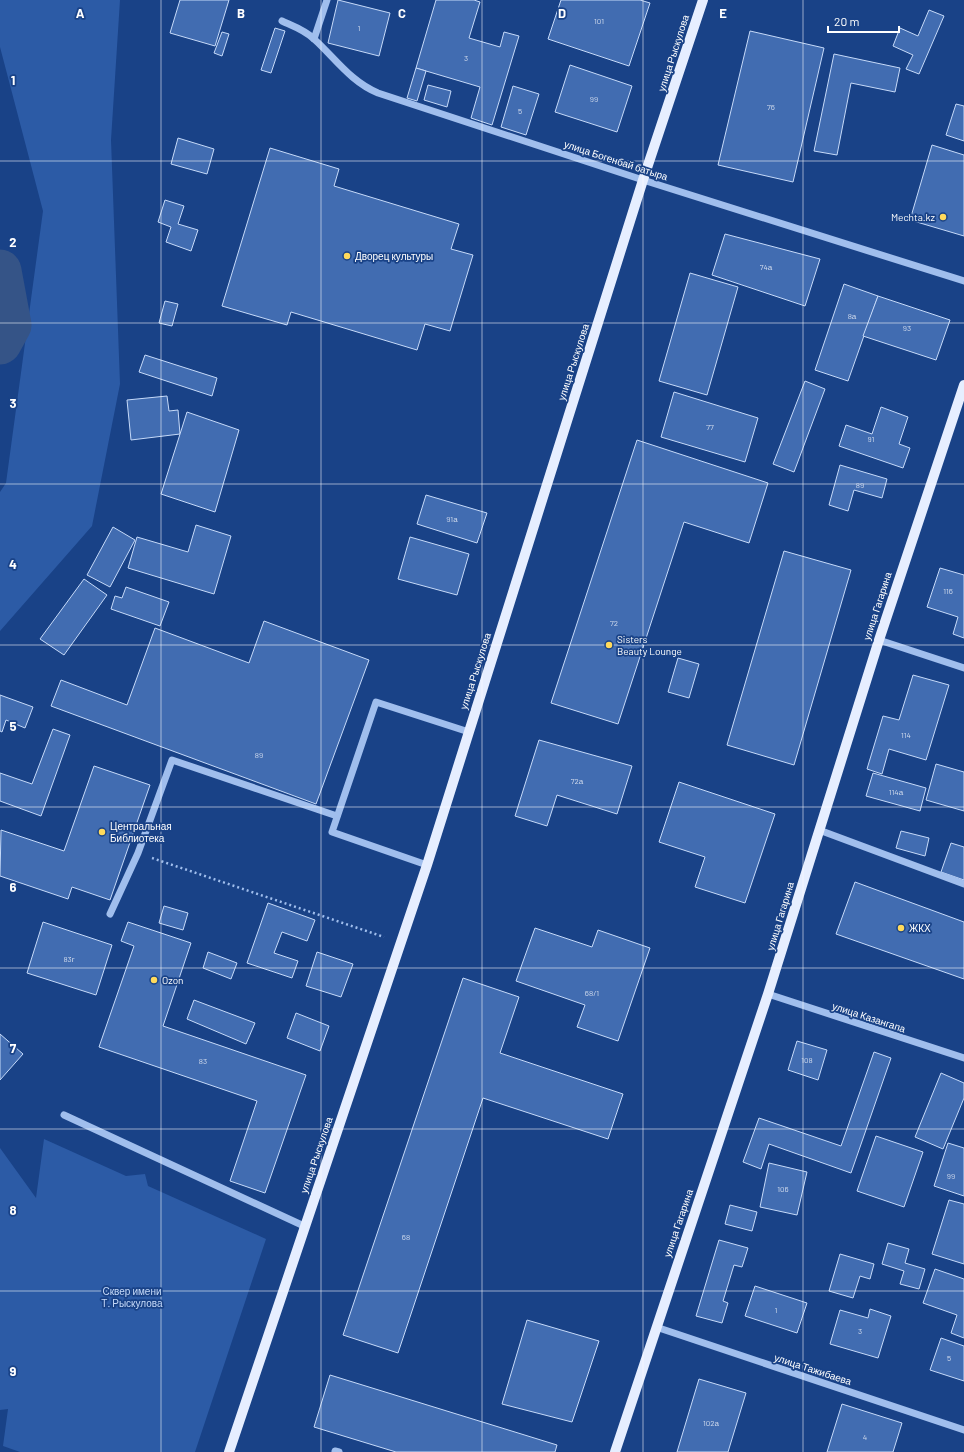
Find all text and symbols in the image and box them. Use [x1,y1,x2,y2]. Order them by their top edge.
text: A [76,5,85,21]
text: B [237,5,245,21]
text: C [398,5,406,21]
text: D [558,5,566,21]
text: E [719,5,727,21]
scale bar [828,8,899,34]
street label: улица Рыскулова [655,13,691,93]
text: 20 m [834,14,860,28]
house number: 101 [594,16,604,26]
house number: 1 [358,23,361,33]
house number: 3 [464,53,468,63]
text: 1 [11,72,15,88]
house number: 99 [590,94,598,104]
house number: 76 [767,102,775,112]
house number: 5 [518,106,522,116]
street label: улица Богенбай батыра [563,138,670,183]
place label: Mechta.kz [891,211,936,223]
marker: Mechta.kz [938,212,948,222]
text: 2 [9,234,17,250]
place label: Дворец культуры [355,250,433,262]
marker: Дворец культуры [342,251,352,261]
house number: 74а [760,262,773,272]
house number: 8а [848,311,857,321]
street label: улица Рыскулова [555,322,591,402]
house number: 93 [903,323,911,333]
text: 3 [9,395,17,411]
house number: 77 [706,422,714,432]
house number: 91 [868,434,875,444]
house number: 89 [856,480,864,490]
house number: 91а [446,514,458,524]
text: 4 [9,556,17,572]
street label: улица Гагарина [860,570,894,642]
house number: 116 [943,586,953,596]
house number: 72 [610,618,618,628]
street label: улица Рыскулова [457,631,493,711]
place label: Sisters Beauty Lounge [617,633,682,657]
marker: Sisters Beauty Lounge [604,640,614,650]
text: 5 [9,718,17,734]
house number: 114 [901,730,911,740]
house number: 89 [255,750,263,760]
house number: 72а [571,776,584,786]
house number: 114а [889,787,904,797]
place label: Центральная Библиотека [110,820,172,844]
marker: Центральная Библиотека [97,827,107,837]
text: 6 [10,879,17,895]
street label: улица Гагарина [764,880,796,952]
place label: ЖКХ [909,922,931,934]
marker: ЖКХ [896,923,906,933]
house number: 83г [63,954,75,964]
place label: Ozon [162,974,184,986]
marker: Ozon [149,975,159,985]
house number: 68/1 [585,988,599,998]
street label: улица Казангапа [831,999,908,1035]
text: 7 [10,1040,17,1056]
house number: 108 [801,1055,813,1065]
house number: 83 [199,1056,207,1066]
street label: улица Рыскулова [297,1115,335,1195]
house number: 99 [947,1171,955,1181]
house number: 106 [777,1184,789,1194]
street label: улица Гагарина [661,1187,695,1259]
text: 8 [9,1202,17,1218]
house number: 68 [402,1232,410,1242]
park label: Сквер имени Т. Рыскулова [101,1285,163,1309]
house number: 1 [775,1305,778,1315]
house number: 3 [858,1326,862,1336]
street label: улица Тажибаева [773,1351,853,1387]
house number: 5 [947,1353,951,1363]
text: 9 [10,1363,17,1379]
house number: 102а [703,1418,720,1428]
house number: 4 [863,1432,867,1442]

